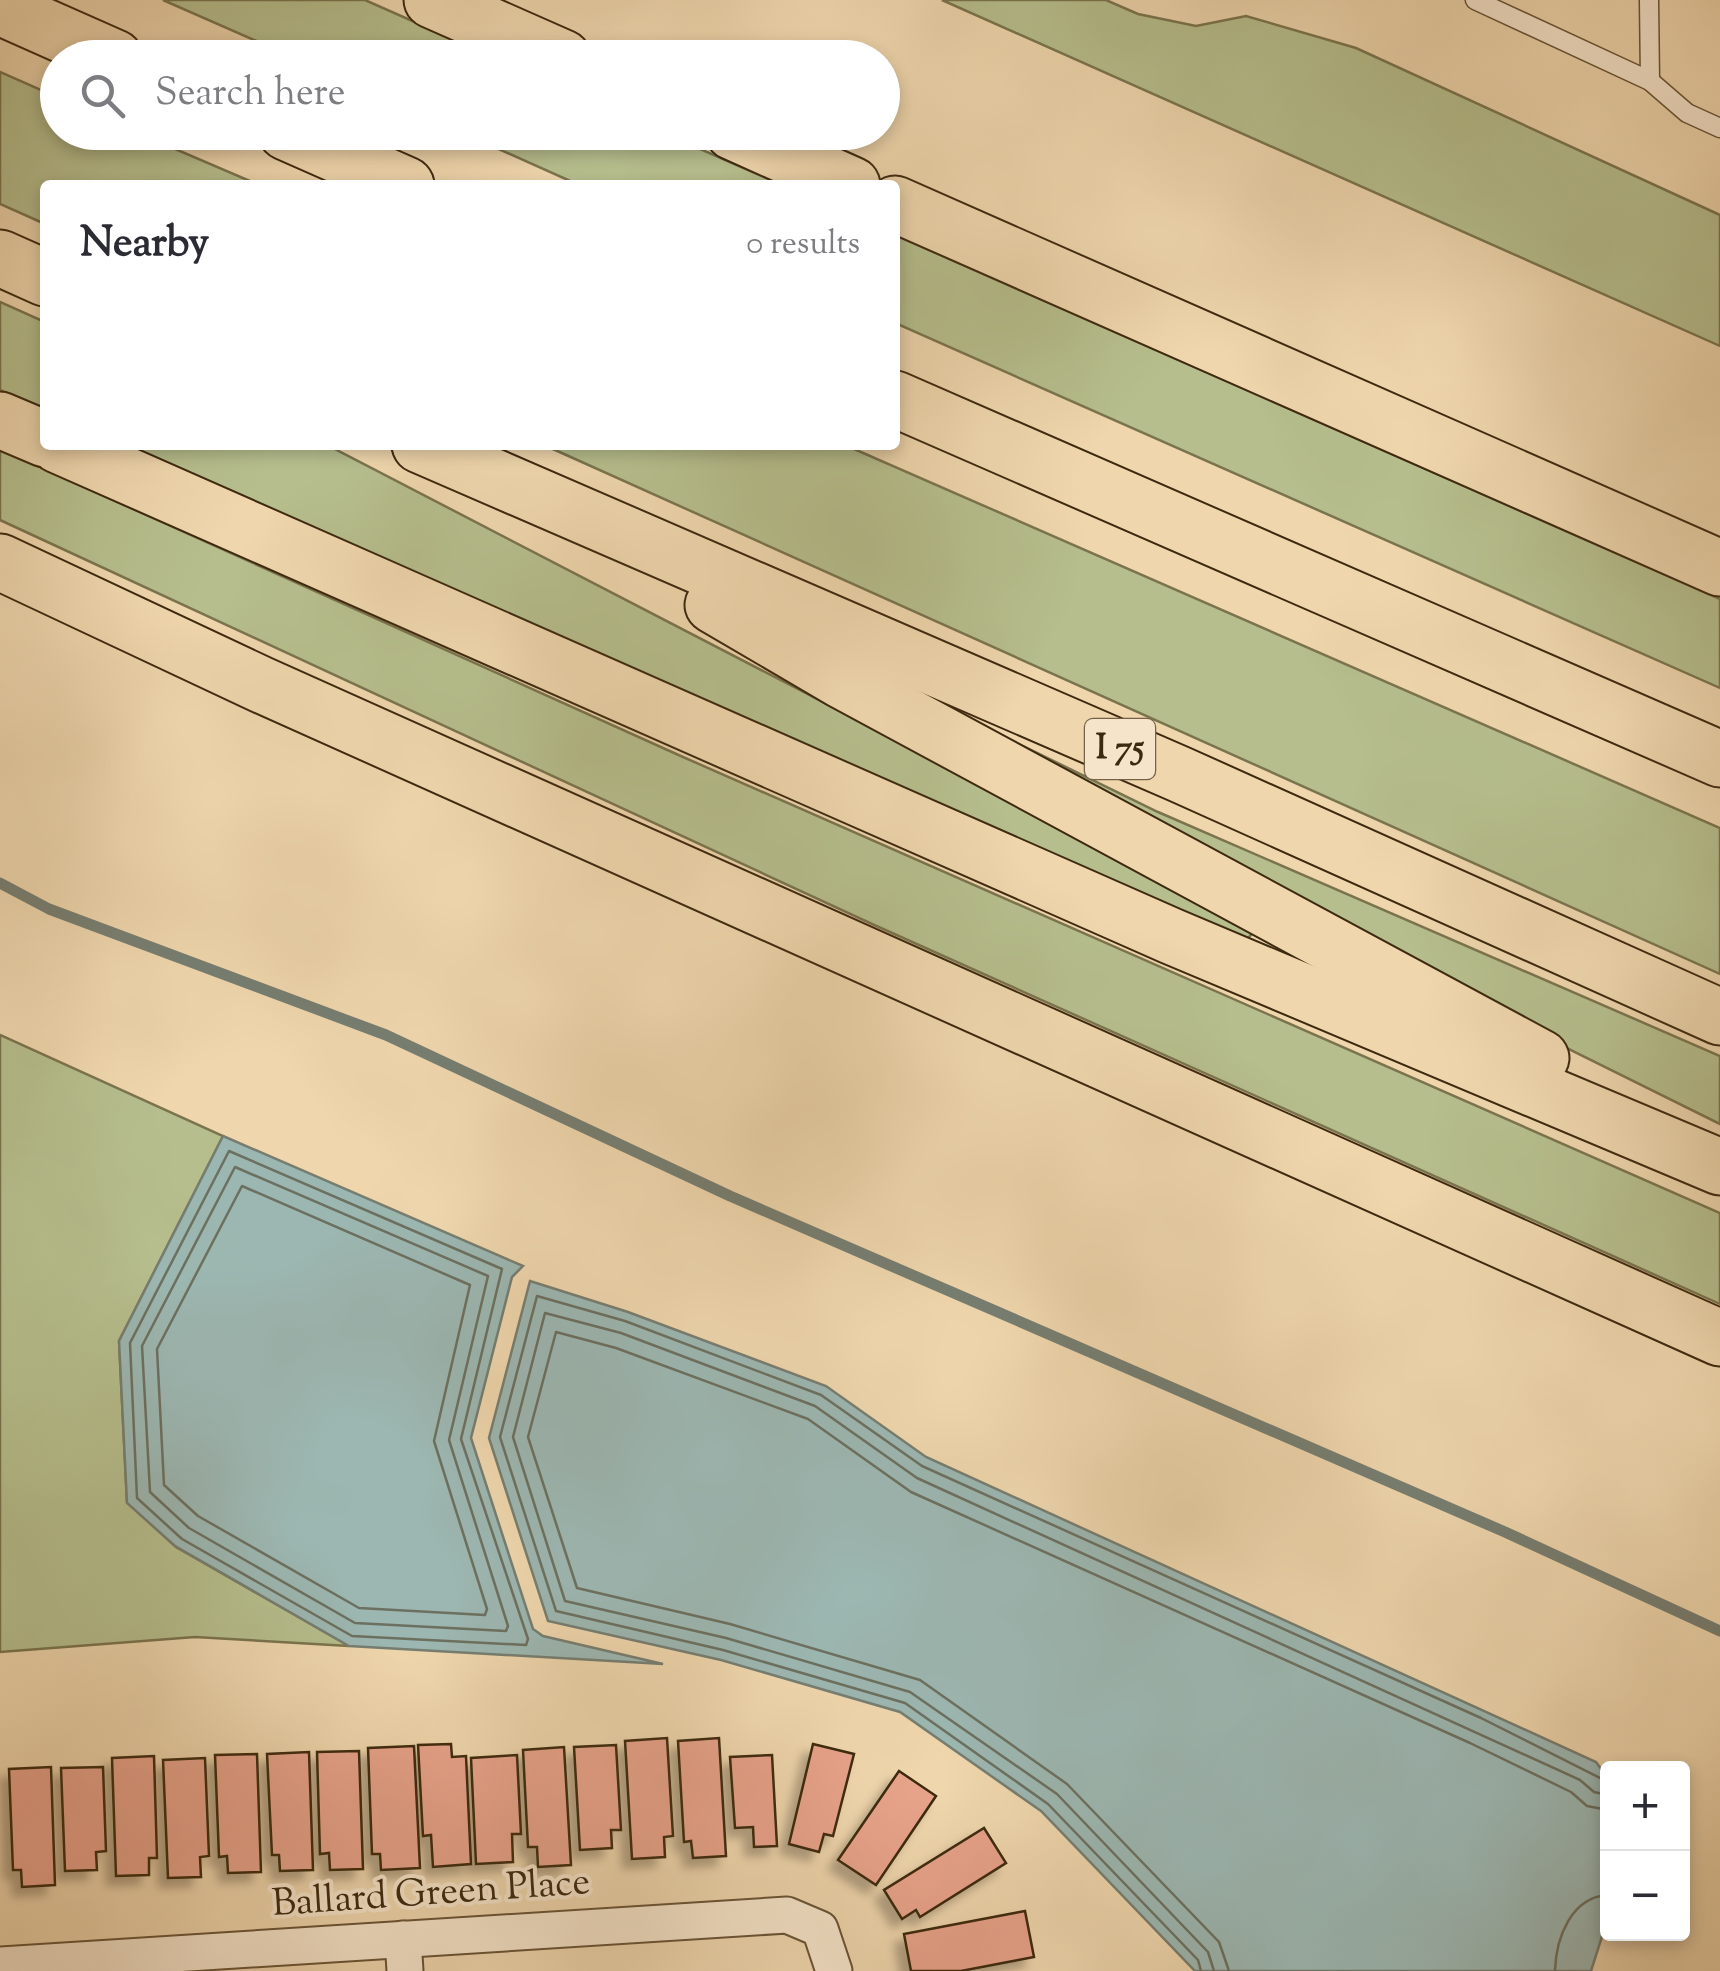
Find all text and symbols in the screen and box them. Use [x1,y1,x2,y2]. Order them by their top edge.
search box [40,40,900,150]
icon: search [75,68,130,123]
text: Search here [155,68,346,122]
text: Nearby [80,215,209,275]
text: 0 results [746,222,860,268]
road number: I 75 [1085,719,1155,779]
map controls [1600,1761,1690,1941]
button: + [1600,1761,1690,1851]
button: − [1600,1851,1690,1941]
street label: Ballard Green Place [270,1857,592,1933]

